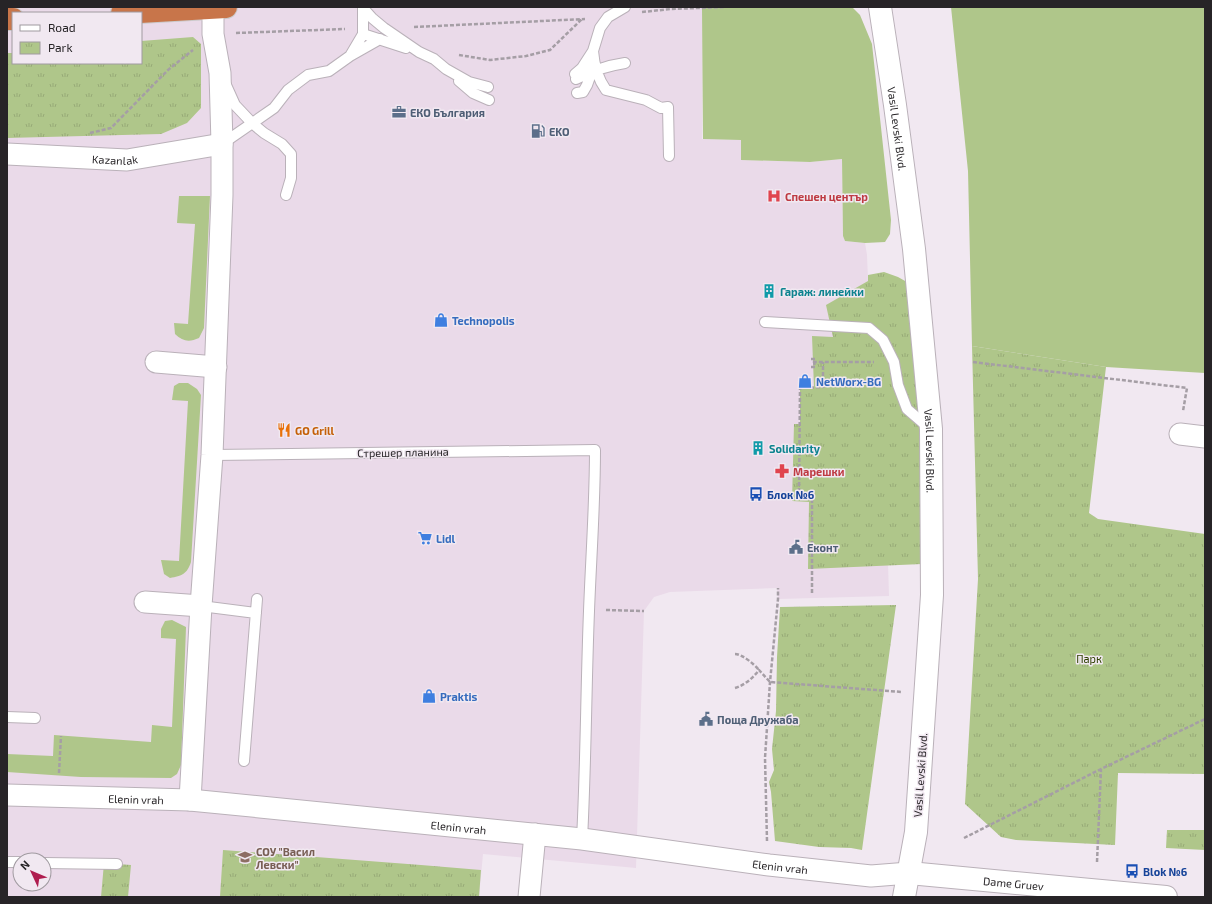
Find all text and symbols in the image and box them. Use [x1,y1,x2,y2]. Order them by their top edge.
legend [12,12,142,64]
text: Road [48,20,76,34]
text: Park [48,40,73,54]
street label: Vasil Levski Blvd. [886,86,910,171]
office icon: ЕКО България [391,104,407,120]
place label: ЕКО България [410,106,485,119]
fuel station icon: EKO [530,123,546,139]
place label: EKO [549,125,570,138]
street label: Kazanlak [92,152,139,167]
hospital icon: Спешен център [766,188,782,204]
place label: Спешен център [785,190,868,203]
building icon: Гараж: линейки [761,283,777,299]
place label: Гараж: линейки [780,285,864,298]
shop icon: Technopolis [433,312,449,328]
place label: Technopolis [452,314,515,327]
shop icon: NetWorx-BG [797,373,813,389]
place label: NetWorx-BG [816,375,881,388]
street label: Vasil Levski Blvd. [923,408,938,493]
restaurant icon: GO Grill [276,422,292,438]
place label: GO Grill [295,424,335,437]
building icon: Solidarity [750,440,766,456]
place label: Solidarity [769,442,821,456]
street label: Стрешер планина [357,445,449,459]
pharmacy icon: Марешки [774,463,790,479]
place label: Марешки [793,465,845,478]
bus stop icon: Блок №6 [748,486,764,502]
place label: Блок №6 [767,488,815,501]
supermarket icon: Lidl [417,530,433,546]
place label: Lidl [436,532,455,545]
public building icon: Еконт [788,539,804,555]
place label: Еконт [807,541,839,554]
park label: Парк [1076,652,1102,665]
shop icon: Praktis [421,688,437,704]
place label: Praktis [440,690,477,703]
public building icon: Поща Дружаба [698,711,714,727]
place label: Поща Дружаба [717,713,799,726]
street label: Vasil Levski Blvd. [911,732,929,818]
street label: Elenin vrah [108,791,164,806]
street label: Elenin vrah [430,817,487,836]
place label: СОУ "Васил Левски" [256,845,315,871]
school or university icon: СОУ "Васил Левски" [237,849,253,865]
north arrow [12,852,52,892]
street label: Elenin vrah [752,856,809,876]
text: N [17,857,32,872]
bus stop icon: Blok №6 [1124,863,1140,879]
place label: Blok №6 [1143,865,1188,878]
street label: Dame Gruev [983,873,1045,892]

